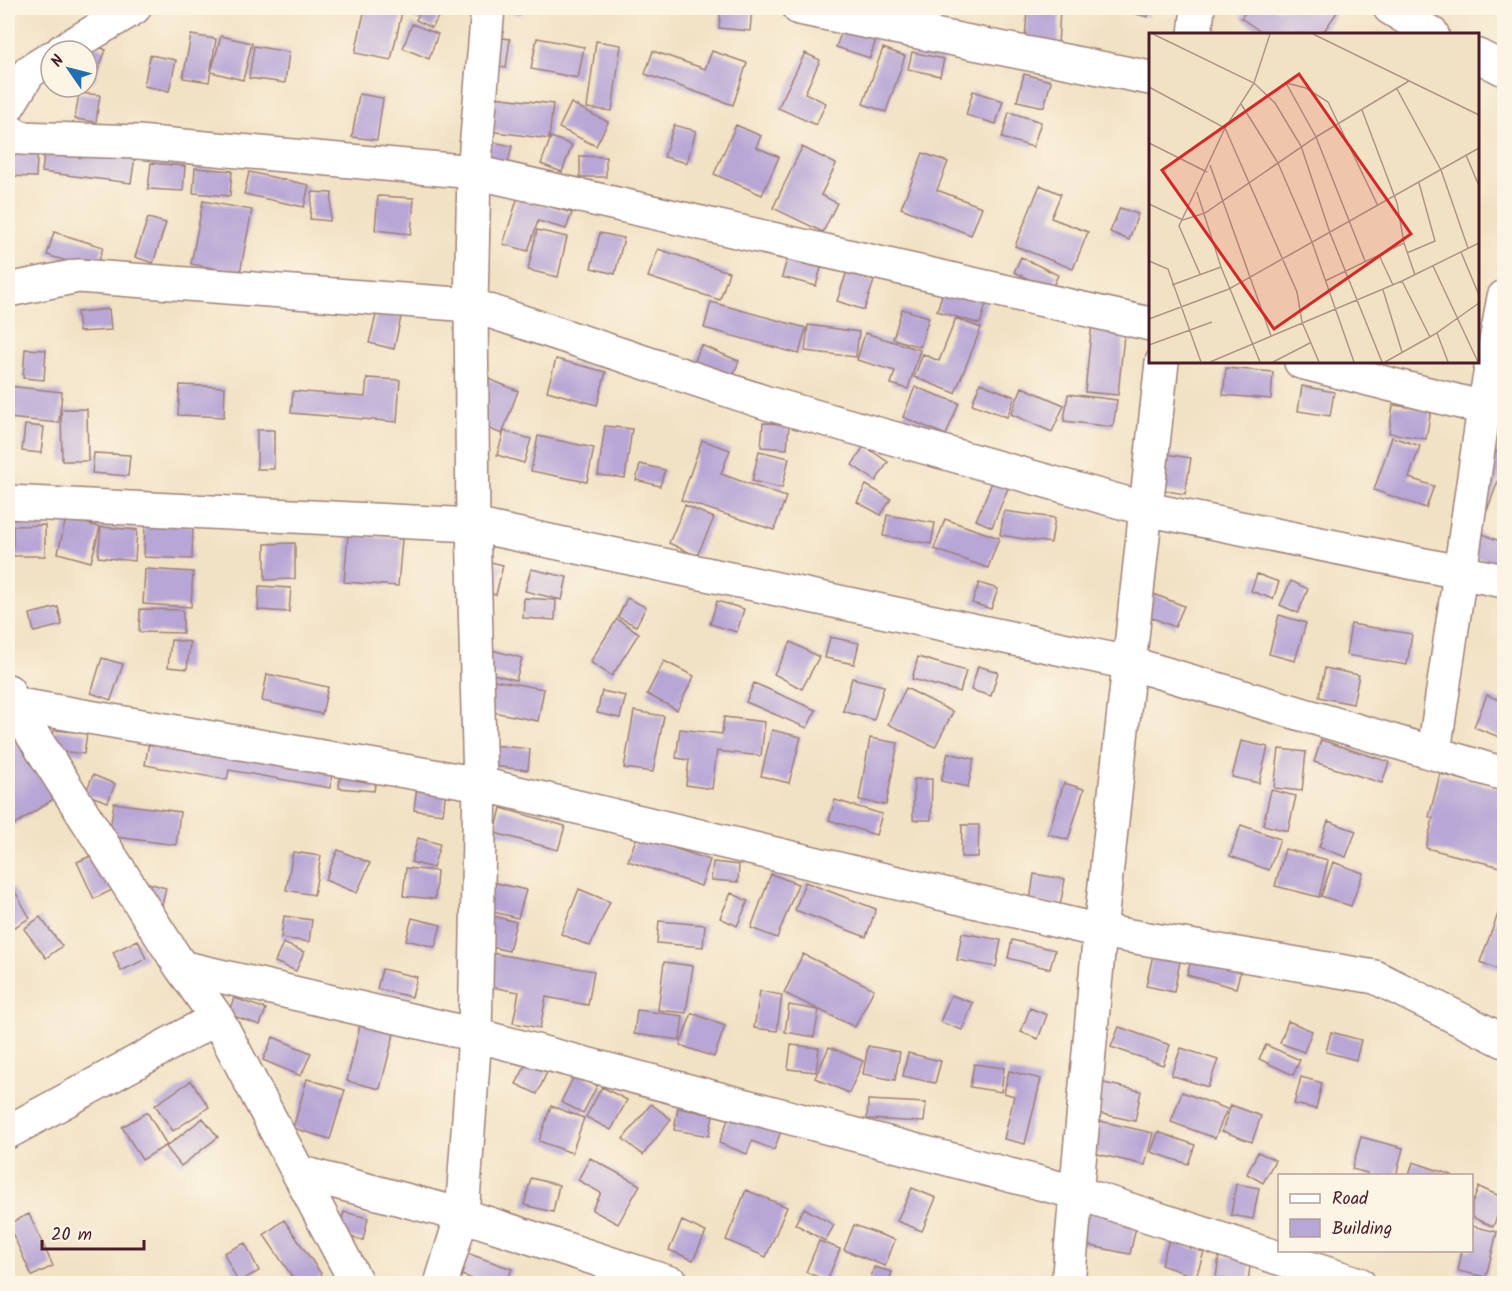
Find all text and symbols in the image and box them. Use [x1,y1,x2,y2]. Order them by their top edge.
inset map [1149,33,1479,363]
north arrow [39,39,99,99]
text: N [45,50,71,73]
legend [1278,1174,1473,1252]
text: Road [1332,1185,1369,1214]
scale bar [42,1213,144,1251]
text: Building [1332,1215,1392,1244]
text: 20 m [51,1221,92,1250]

